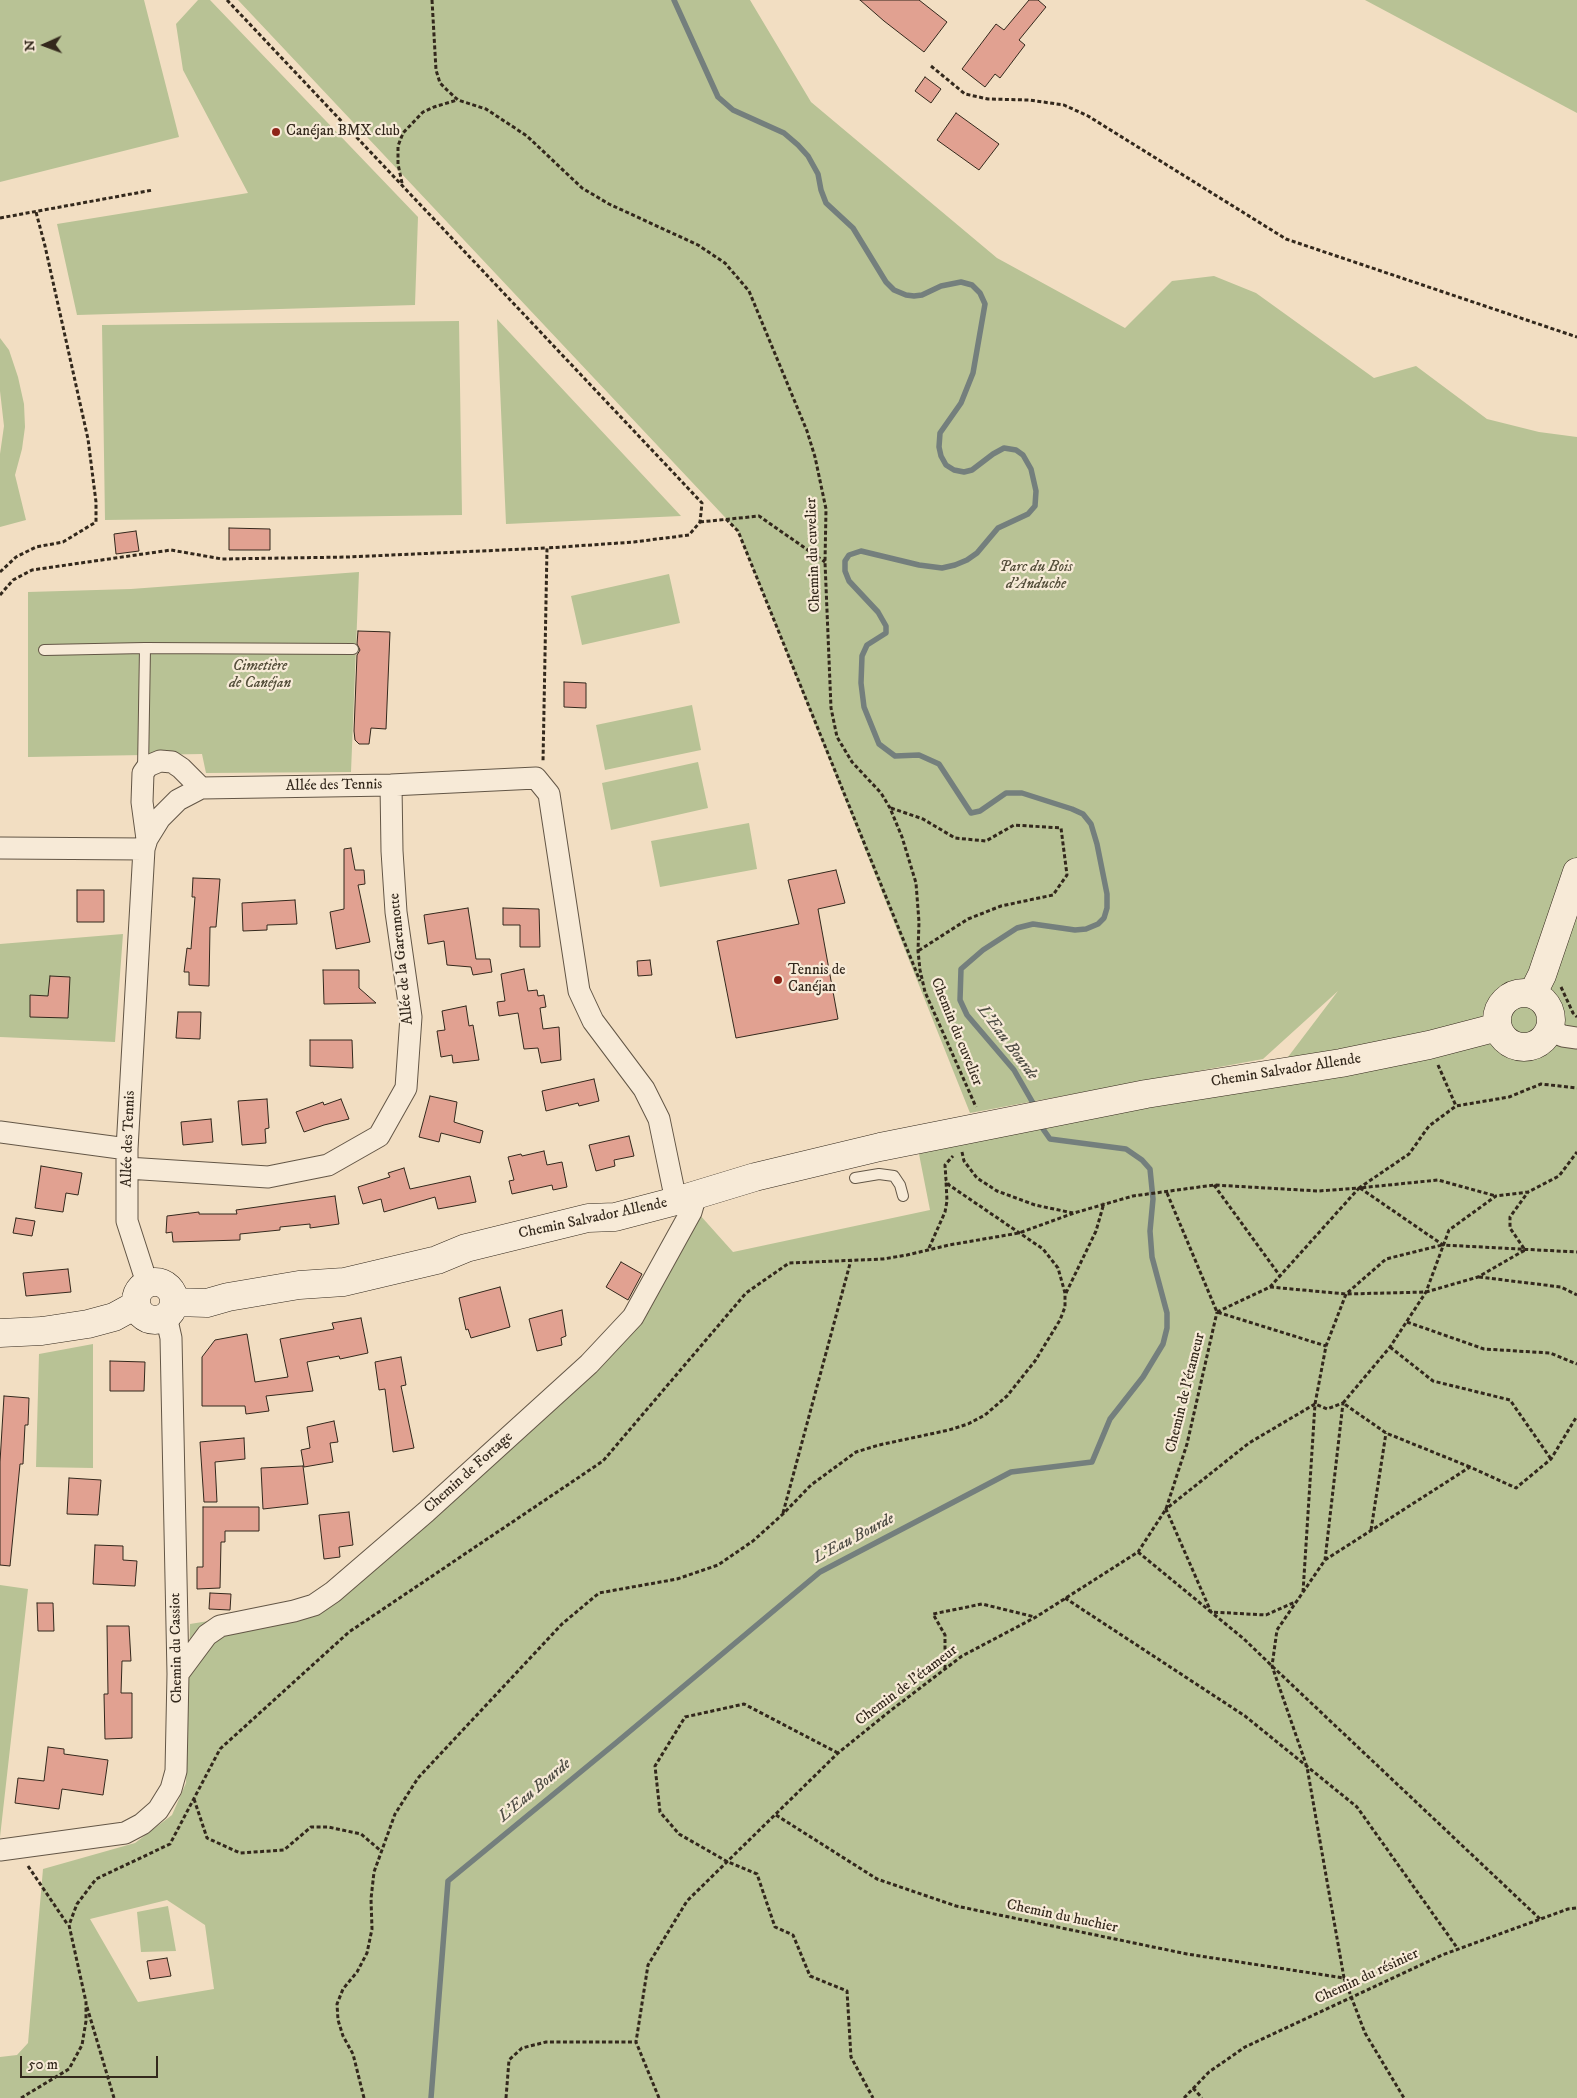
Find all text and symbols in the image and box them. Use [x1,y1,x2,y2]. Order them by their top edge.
north arrow [20,20,70,70]
text: N [21,39,39,52]
place label: Canéjan BMX club [286,123,400,141]
marker: Canéjan BMX club [270,126,282,138]
street label: Chemin du cuvelier [803,497,825,613]
park label: Parc du Bois d'Anduche [999,559,1073,594]
park label: Cimetière de Canéjan [229,658,291,693]
street label: Allée des Tennis [286,776,382,796]
street label: Allée de la Garennotte [386,892,418,1026]
place label: Tennis de Canéjan [788,962,846,997]
marker: Tennis de Canéjan [772,974,784,986]
street label: Chemin du cuvelier [926,975,986,1089]
water label: L'Eau Bourde [973,1002,1041,1084]
street label: Chemin Salvador Allende [1210,1050,1362,1092]
street label: Allée des Tennis [118,1090,140,1188]
street label: Chemin Salvador Allende [517,1194,669,1244]
street label: Chemin de l'étameur [1162,1331,1210,1455]
street label: Chemin de Fortage [421,1428,517,1518]
water label: L'Eau Bourde [810,1510,898,1568]
street label: Chemin du Cassiot [167,1593,187,1703]
street label: Chemin de l'étameur [853,1642,961,1730]
water label: L'Eau Bourde [495,1755,575,1827]
street label: Chemin du huchier [1005,1896,1119,1938]
street label: Chemin du résinier [1312,1945,1422,2009]
scale bar [22,2046,160,2078]
text: 50 m [28,2055,58,2074]

